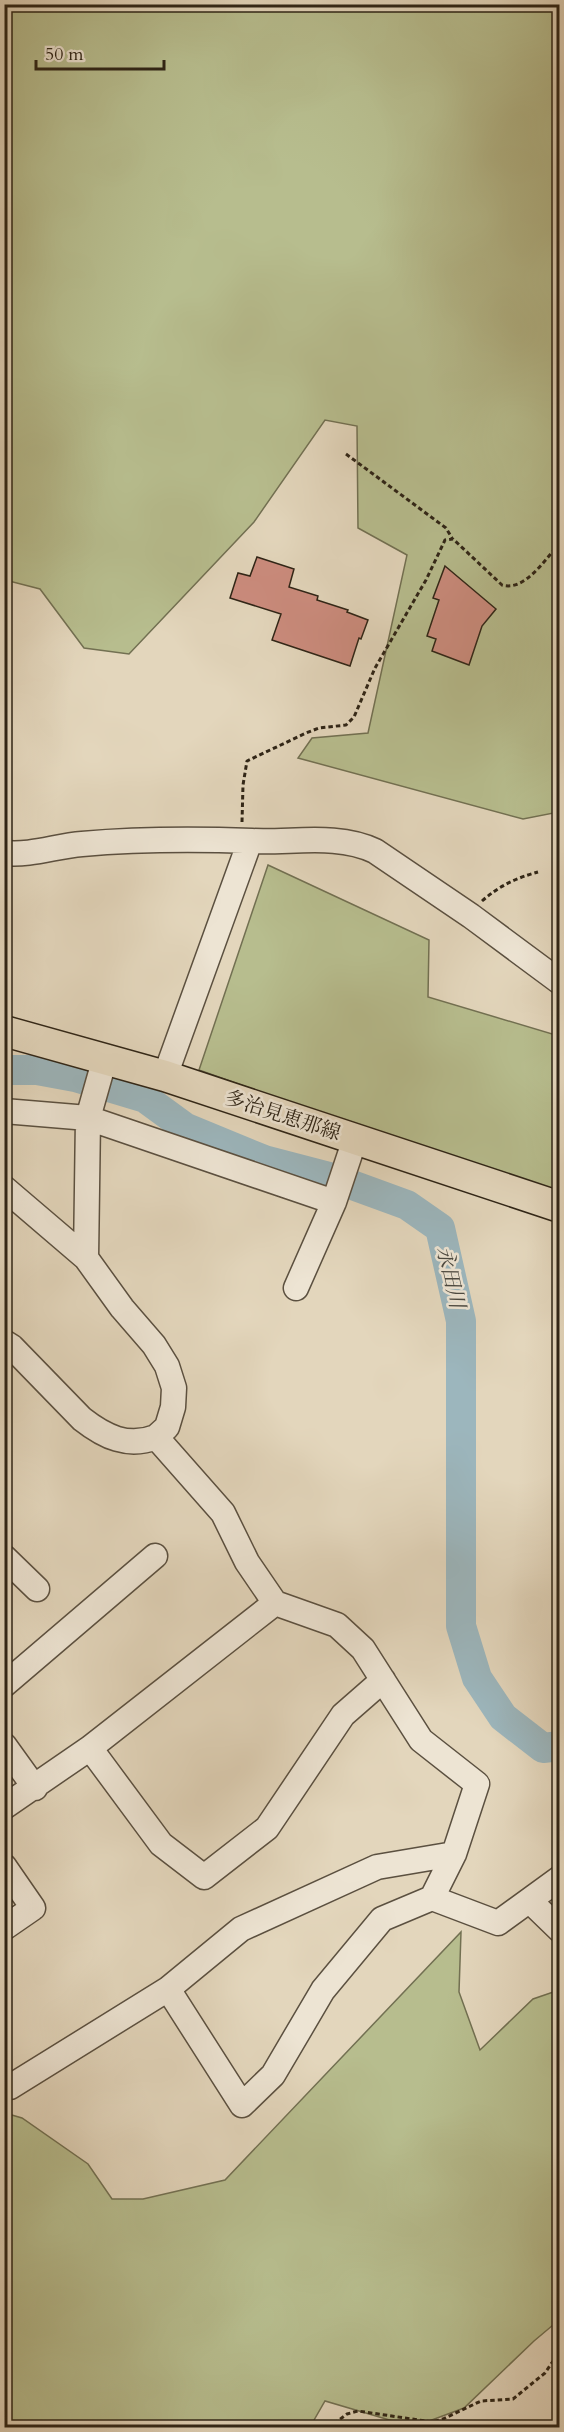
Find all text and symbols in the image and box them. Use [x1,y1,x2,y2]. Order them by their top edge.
scale bar [36,33,164,71]
text: 50 m [45,42,84,67]
street label: 多治見恵那線 [222,1084,344,1147]
water label: 永田川 [429,1243,472,1313]

